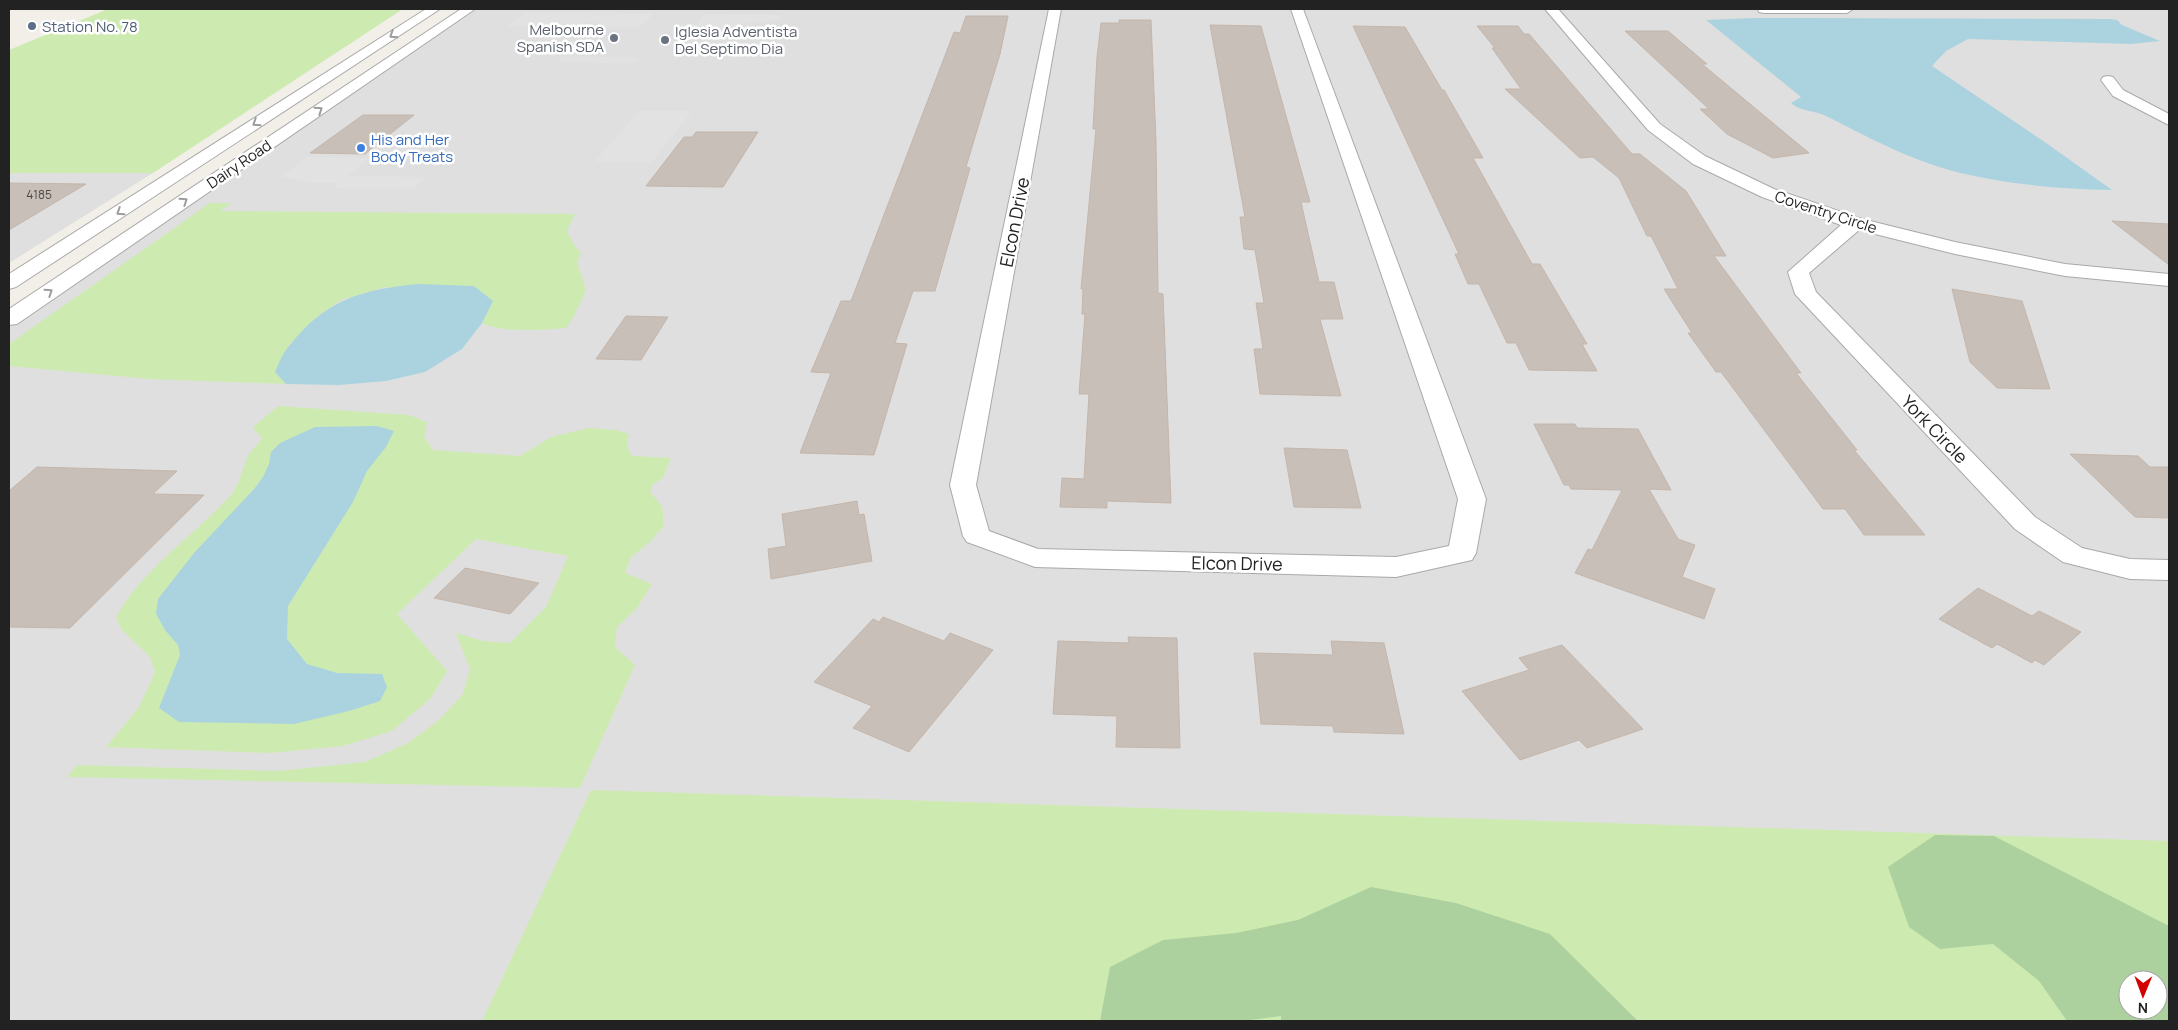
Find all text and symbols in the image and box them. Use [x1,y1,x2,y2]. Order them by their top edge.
place label: Station No. 78 [42,16,138,37]
place label: Melbourne Spanish SDA [517,19,604,57]
marker: Station No. 78 [26,20,38,32]
place label: Iglesia Adventista Del Septimo Dia [675,21,797,59]
one-way arrow [389,29,398,38]
marker: Melbourne Spanish SDA [608,32,620,44]
marker: Iglesia Adventista Del Septimo Dia [659,34,671,46]
one-way arrow [313,107,322,117]
one-way arrow [253,117,262,127]
place label: His and Her Body Treats [371,129,453,167]
street label: Dairy Road [203,135,275,193]
marker: His and Her Body Treats [355,142,367,154]
street label: Elcon Drive [994,175,1034,269]
house number: 4185 [26,186,52,203]
street label: Coventry Circle [1772,186,1880,238]
one-way arrow [178,198,188,207]
one-way arrow [116,205,125,215]
one-way arrow [43,289,53,298]
street label: York Circle [1896,390,1974,468]
street label: Elcon Drive [1191,550,1283,576]
north arrow [2118,970,2168,1020]
text: N [2138,999,2148,1018]

